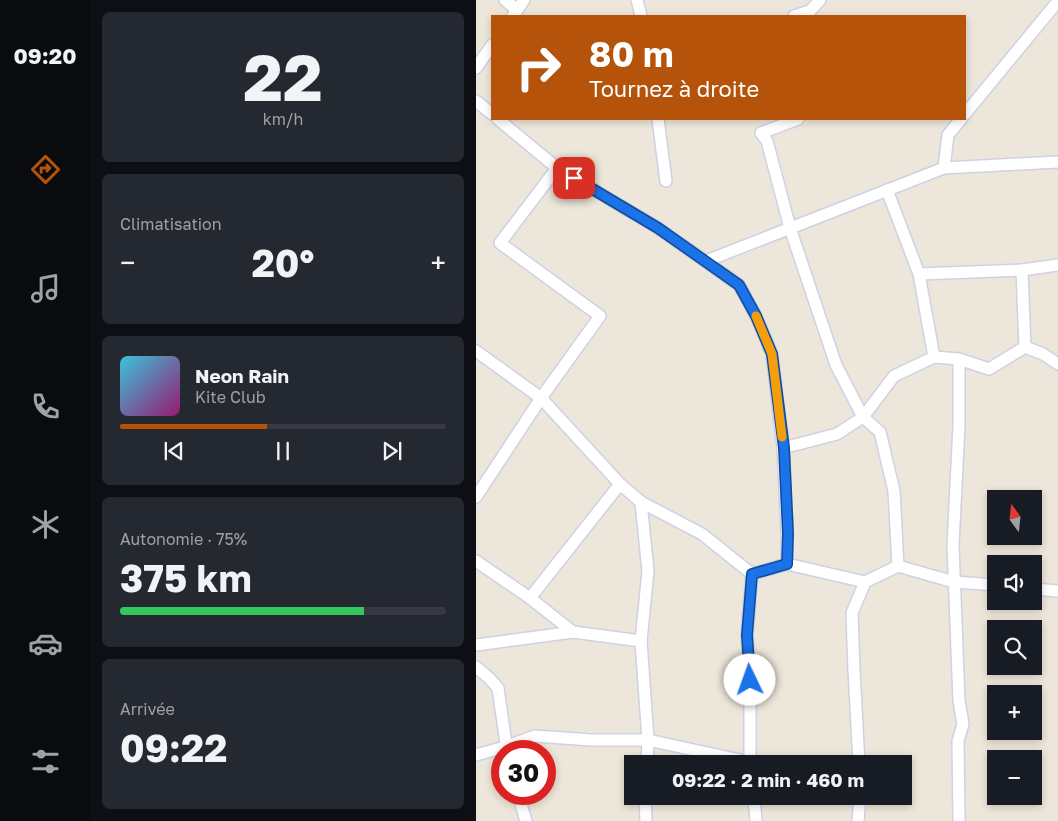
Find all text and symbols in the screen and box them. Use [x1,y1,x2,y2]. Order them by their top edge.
text: 80 m [589,33,674,75]
icon: right [506,35,571,100]
text: 22 [243,37,323,115]
text: 09:20 [13,42,77,69]
text: Tournez à droite [589,75,759,102]
text: km/h [263,109,303,129]
icon: directions [28,152,63,187]
pin [553,157,595,199]
icon: arrive [560,164,588,192]
text: Climatisation [120,214,222,234]
text: 20° [252,240,314,285]
text: − [120,246,135,279]
text: + [431,246,446,279]
icon: music [28,271,63,306]
text: Neon Rain [195,364,289,387]
text: Kite Club [195,387,266,407]
icon: phone [28,389,63,424]
icon: previous [160,437,188,465]
icon: pause [269,437,297,465]
icon: next [378,437,406,465]
north arrow [987,490,1042,545]
map controls [987,490,1042,805]
icon: climate [28,507,63,542]
text: Autonomie · 75% [120,529,247,549]
text: 375 km [120,555,252,600]
button: sound [987,555,1042,610]
button: search [987,620,1042,675]
icon: car [28,626,63,661]
position arrow [723,653,775,705]
button: + [987,685,1042,740]
text: Arrivée [120,699,175,719]
text: 09:22 [120,725,227,770]
speed limit sign: 30 [491,740,556,805]
icon: filters [28,744,63,779]
button: − [987,750,1042,805]
text: 09:22 · 2 min · 460 m [672,768,864,791]

